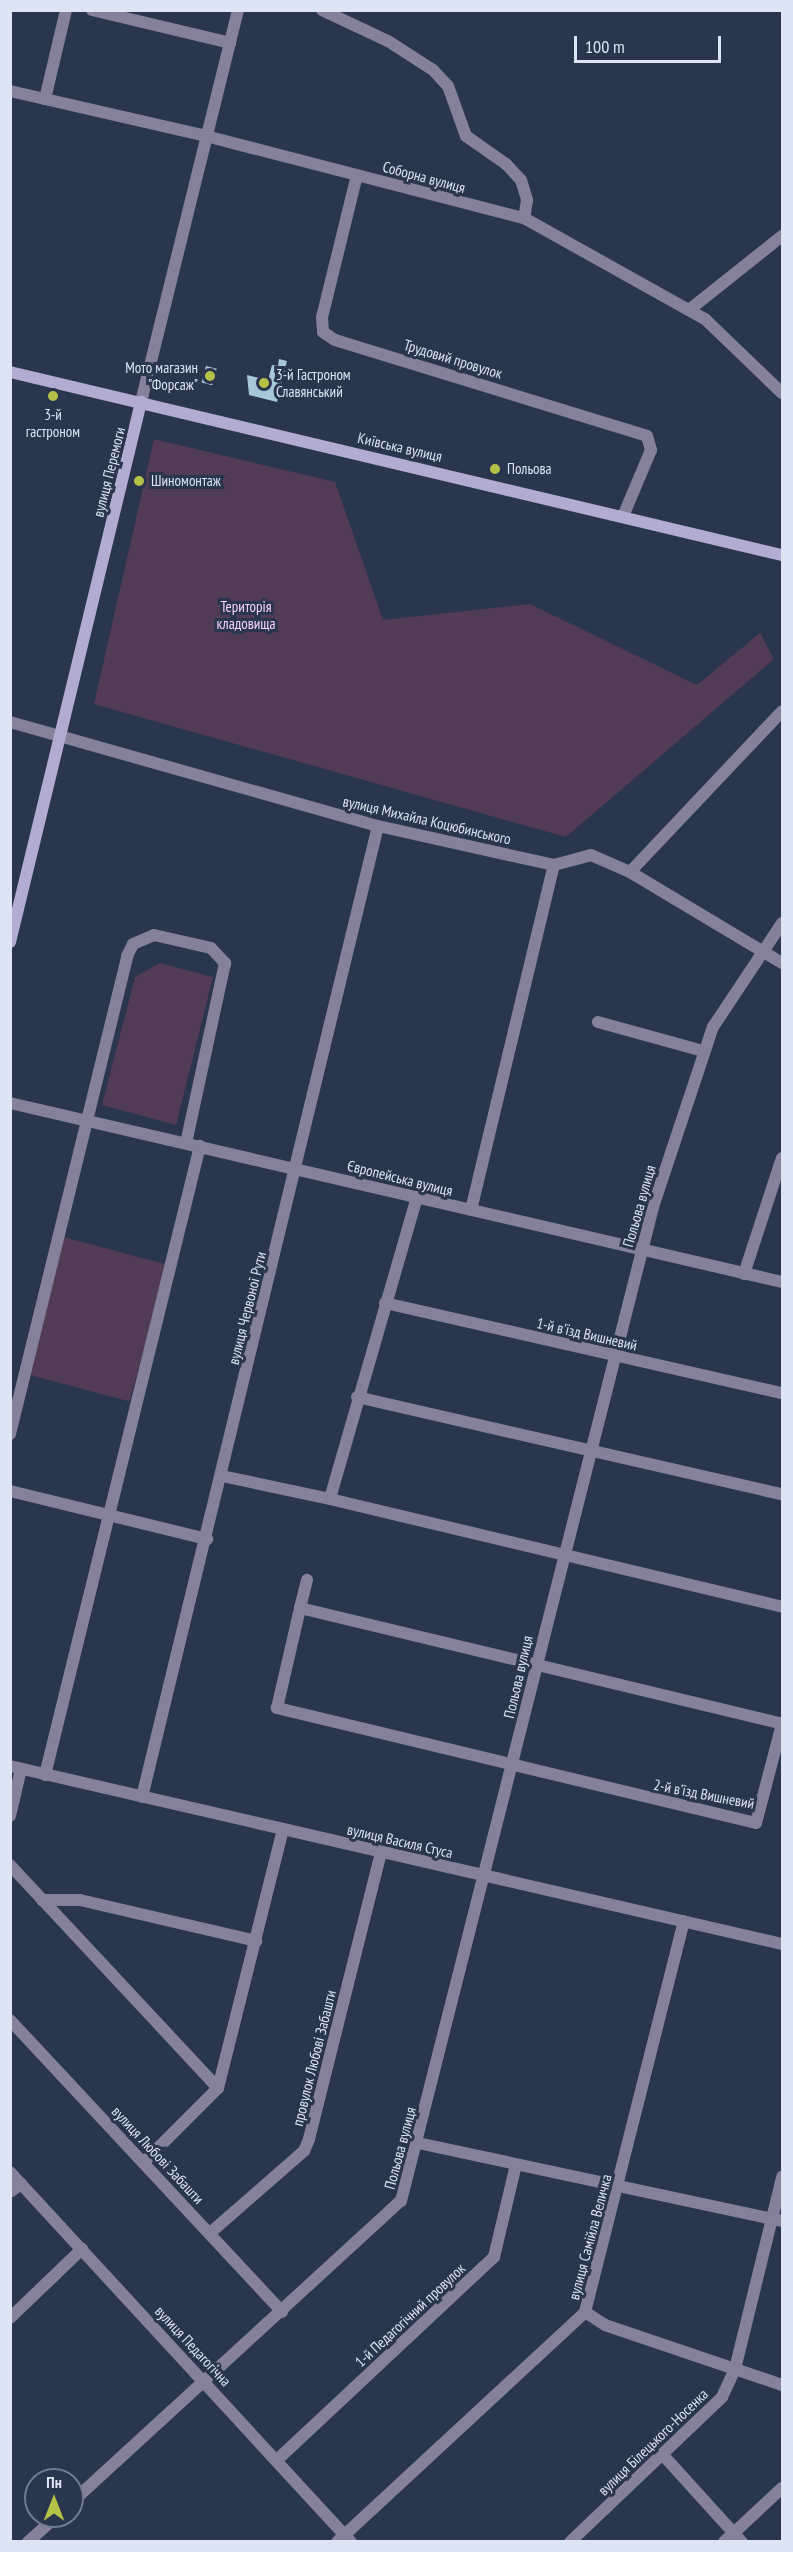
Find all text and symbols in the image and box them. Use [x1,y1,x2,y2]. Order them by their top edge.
scale bar [577,24,724,62]
text: 100 m [585,35,625,58]
street label: Соборна вулиця [381,157,467,197]
street label: Трудовий провулок [402,335,504,383]
place label: Мото магазин "Форсаж" [125,358,198,393]
place label: 3-й Гастроном Славянський [276,365,351,400]
marker: Мото магазин "Форсаж" [203,369,217,383]
marker: 3-й Гастроном Славянський [257,376,271,390]
marker: 3-й гастроном [46,389,60,403]
place label: 3-й гастроном [26,405,80,440]
street label: вулиця Перемоги [89,425,129,519]
street label: Київська вулиця [356,429,444,465]
place label: Польова [507,460,552,478]
marker: Польова [488,462,502,476]
place label: Шиномонтаж [151,472,221,490]
marker: Шиномонтаж [132,474,146,488]
park label: Територія кладовища [216,597,276,632]
street label: вулиця Михайла Коцюбинського [341,792,513,848]
street label: Європейська вулиця [345,1156,455,1200]
street label: Польова вулиця [619,1163,659,1249]
street label: вулиця Червоної Рути [224,1250,270,1366]
street label: 1-й в'їзд Вишневий [535,1314,639,1354]
street label: Польова вулиця [500,1634,536,1720]
street label: 2-й вʼїзд Вишневий [652,1775,756,1813]
street label: вулиця Василя Стуса [346,1820,454,1862]
street label: провулок Любові Забашти [288,1988,340,2128]
street label: вулиця Любові Забашти [108,2103,208,2207]
street label: Польова вулиця [380,2105,420,2191]
street label: вулиця Самійла Величка [565,2172,615,2302]
street label: 1-й Педагогічний провулок [351,2259,469,2371]
street label: вулиця Педагогічна [151,2302,235,2390]
street label: вулиця Білецького-Носенка [594,2385,712,2499]
north arrow [24,2468,84,2528]
text: Пн [46,2472,62,2492]

